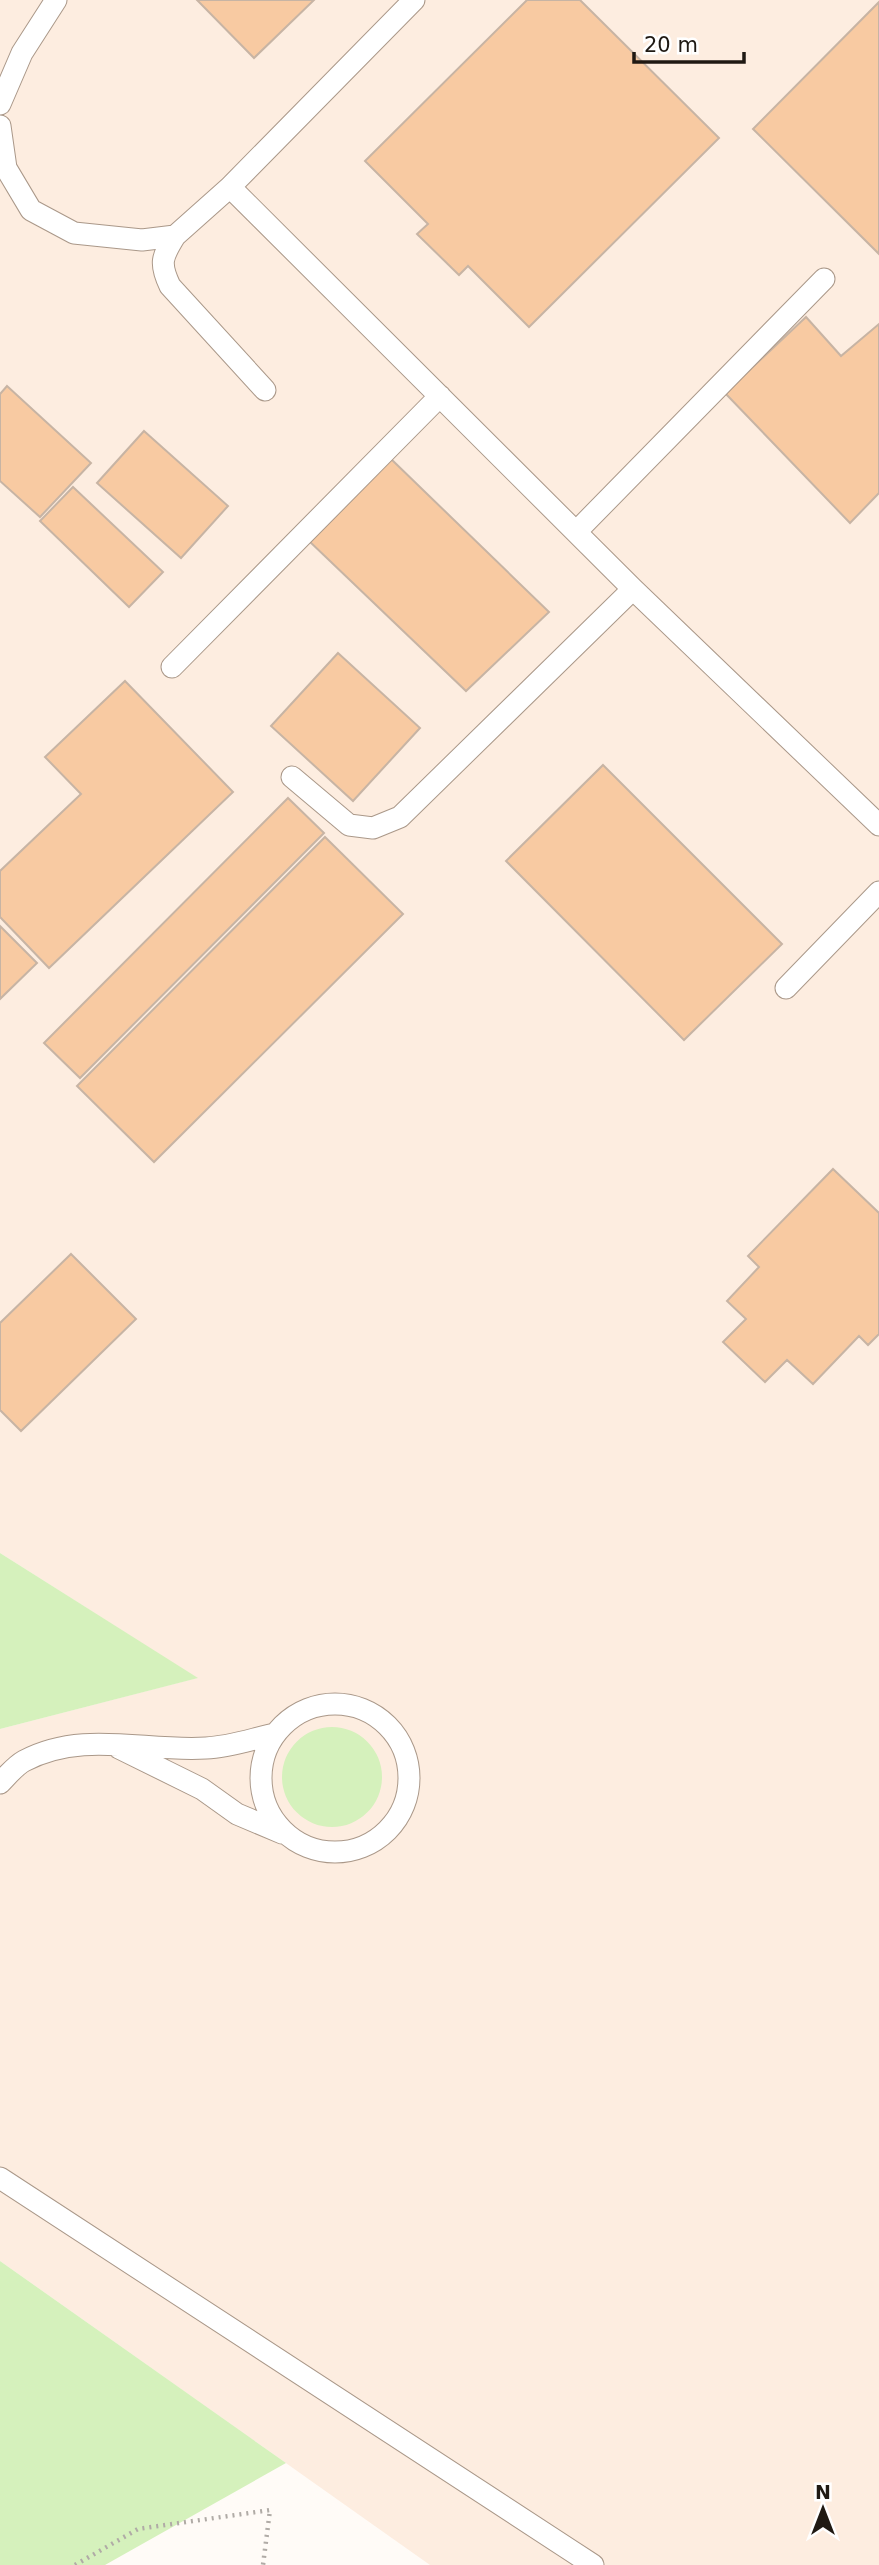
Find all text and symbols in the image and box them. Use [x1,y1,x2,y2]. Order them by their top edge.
scale bar [634,21,744,65]
text: 20 m [644,33,698,57]
north arrow [788,2474,858,2544]
text: N [815,2481,831,2503]

